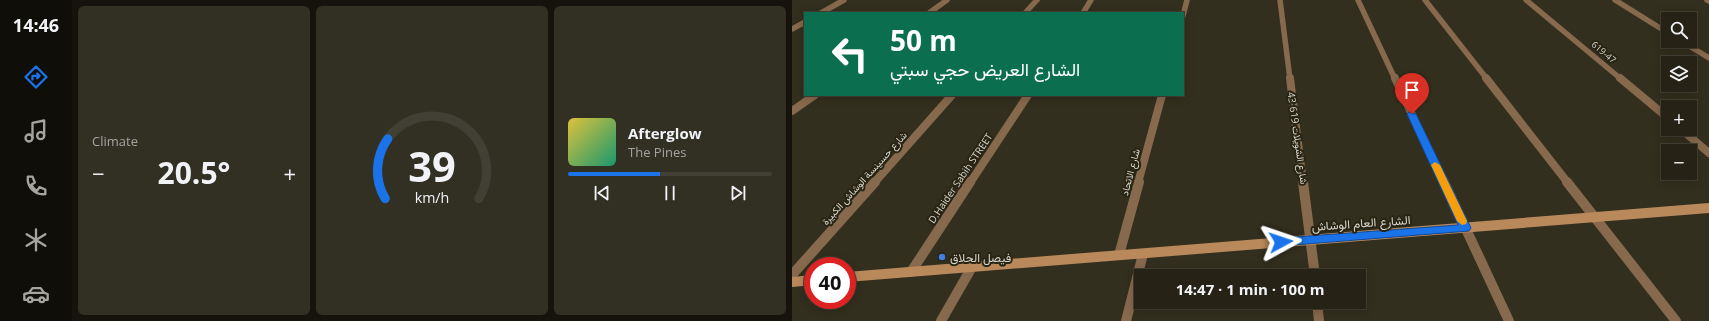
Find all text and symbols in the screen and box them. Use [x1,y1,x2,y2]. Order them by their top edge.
map controls [1661,12,1697,180]
button: search [1661,12,1697,48]
text: 14:46 [13,13,59,37]
text: 50 m [890,21,957,59]
icon: left [824,28,876,80]
street label: 619-47 [1589,38,1619,66]
button: layers [1661,56,1697,92]
text: الشارع العريض حجي سبتي [890,57,1080,81]
icon: directions [22,63,50,91]
pin [1395,73,1429,114]
icon: arrive [1401,79,1423,101]
street label: شارع الشويلات 619-43 [1285,91,1311,185]
button: + [1661,100,1697,136]
icon: music [22,117,50,145]
text: Afterglow [628,123,702,143]
street label: شارع حسينسة الوشاش الكبيرة [818,128,910,228]
street label: D.Haider Sabih STREET [925,130,996,226]
text: Climate [92,132,138,150]
text: 39 [408,137,456,193]
text: The Pines [628,143,686,161]
button: − [1661,144,1697,180]
street label: شارع الاتحاد [1117,147,1143,197]
text: 20.5° [158,152,230,193]
text: − [92,158,105,188]
text: + [283,158,296,188]
icon: phone [22,172,50,200]
icon: previous [591,182,613,204]
icon: pause [659,182,681,204]
icon: next [727,182,749,204]
text: km/h [415,187,449,206]
street label: الشارع العام الوشاش [1311,211,1411,236]
position arrow [1260,221,1302,263]
icon: climate [22,226,50,254]
place label: فيصل الحلاق [950,249,1011,266]
marker: فيصل الحلاق [937,252,947,262]
speed limit sign: 40 [804,257,856,309]
text: 14:47 · 1 min · 100 m [1176,279,1324,299]
icon: car [22,280,50,308]

